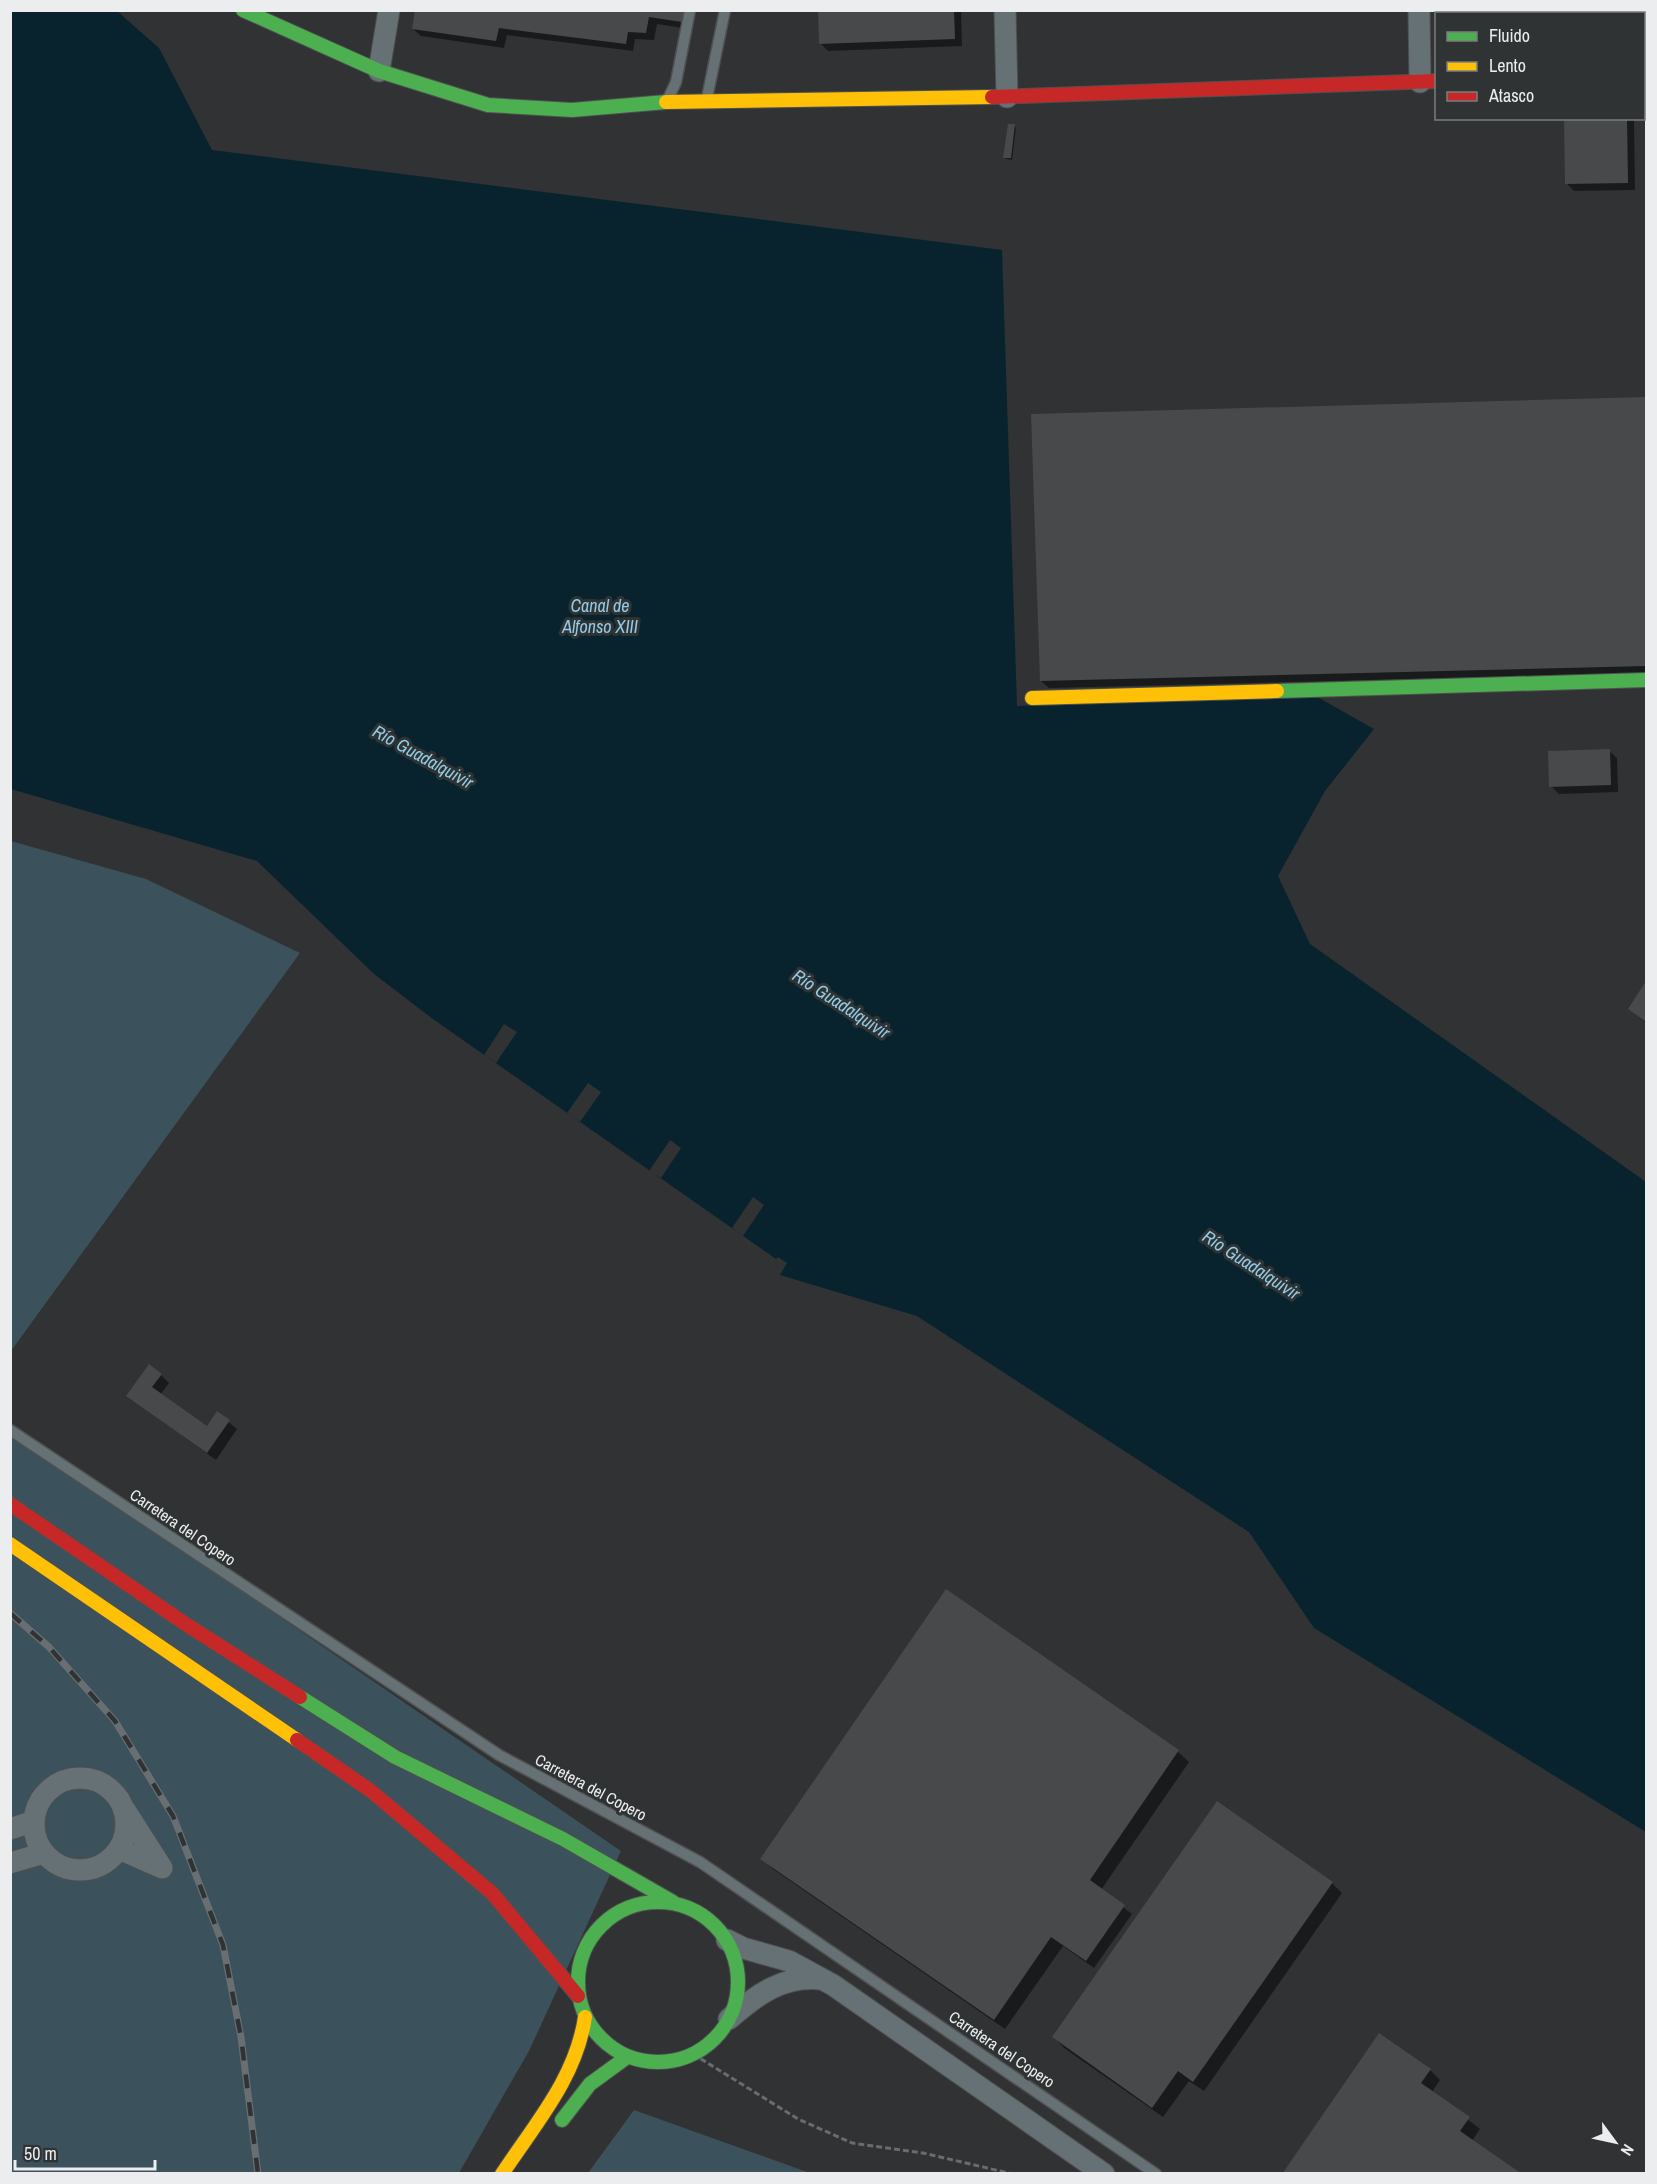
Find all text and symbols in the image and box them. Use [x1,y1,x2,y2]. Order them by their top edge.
legend [1435,12,1645,120]
text: Fluido [1489,23,1530,48]
text: Lento [1489,53,1526,78]
text: Atasco [1488,83,1534,108]
water label: Canal de Alfonso XIII [561,593,638,639]
water label: Río Guadalquivir [368,719,479,795]
water label: Río Guadalquivir [788,963,896,1045]
water label: Río Guadalquivir [1198,1224,1306,1306]
street label: Carretera del Copero [126,1483,240,1571]
street label: Carretera del Copero [531,1748,651,1826]
street label: Carretera del Copero [945,2005,1059,2093]
north arrow [1585,2112,1645,2172]
scale bar [15,2133,154,2171]
text: N [1616,2140,1639,2160]
text: 50 m [24,2141,57,2166]

